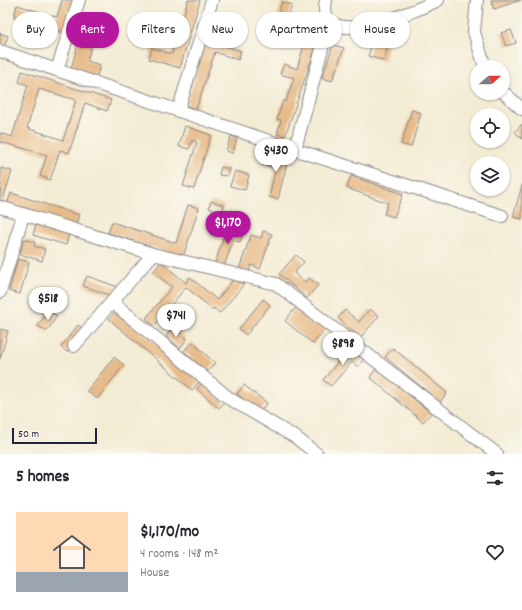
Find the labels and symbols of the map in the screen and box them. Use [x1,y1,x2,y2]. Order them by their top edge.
north arrow [470,60,510,100]
pin: $430 [252,139,300,173]
pin: $1,170 [195,211,261,245]
pin: $518 [24,287,72,321]
pin: $741 [152,304,200,338]
pin: $898 [319,332,367,366]
scale bar [12,426,97,445]

